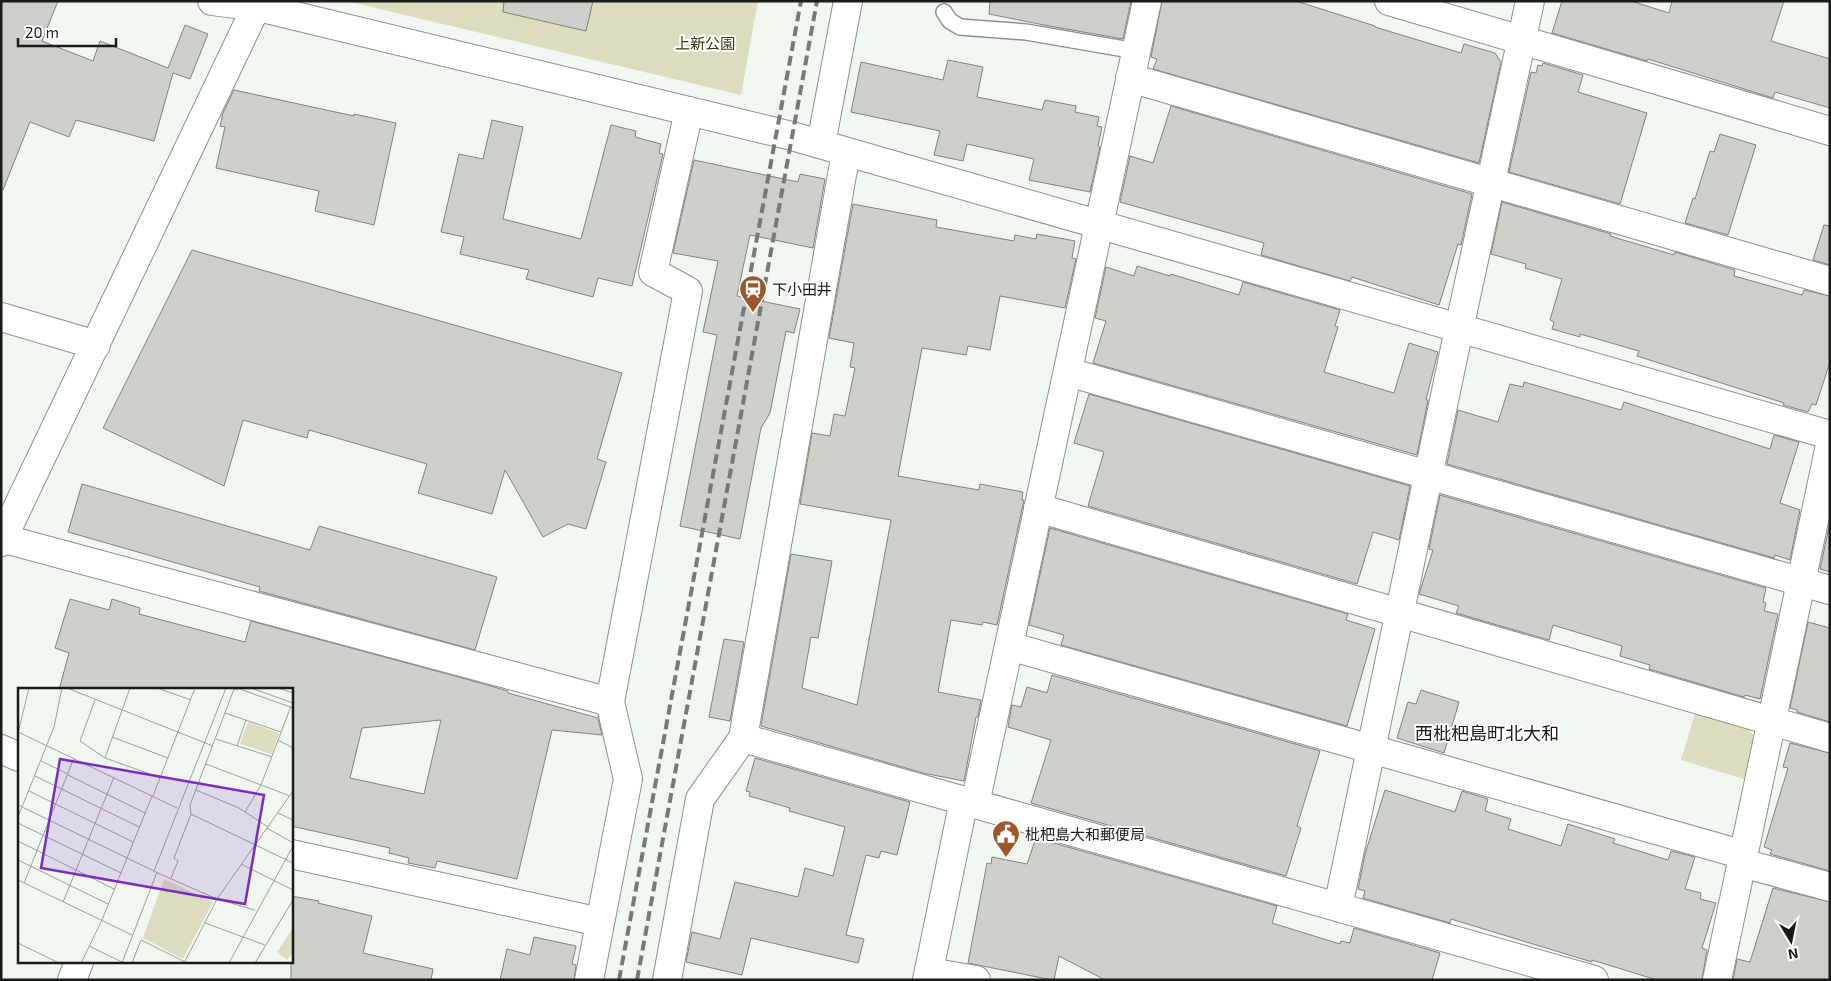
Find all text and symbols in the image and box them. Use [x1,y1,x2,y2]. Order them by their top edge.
scale bar [18,15,115,47]
text: 20 m [25,23,59,41]
park label: 上新公園 [675,34,735,52]
station icon: 下小田井 [738,274,768,313]
place label: 下小田井 [772,280,832,298]
inset map [18,688,292,964]
district label: 西枇杷島町北大和 [1415,722,1559,744]
public building icon: 枇杷島大和郵便局 [991,819,1021,858]
place label: 枇杷島大和郵便局 [1025,825,1145,843]
north arrow [1766,916,1816,966]
text: N [1787,945,1800,964]

